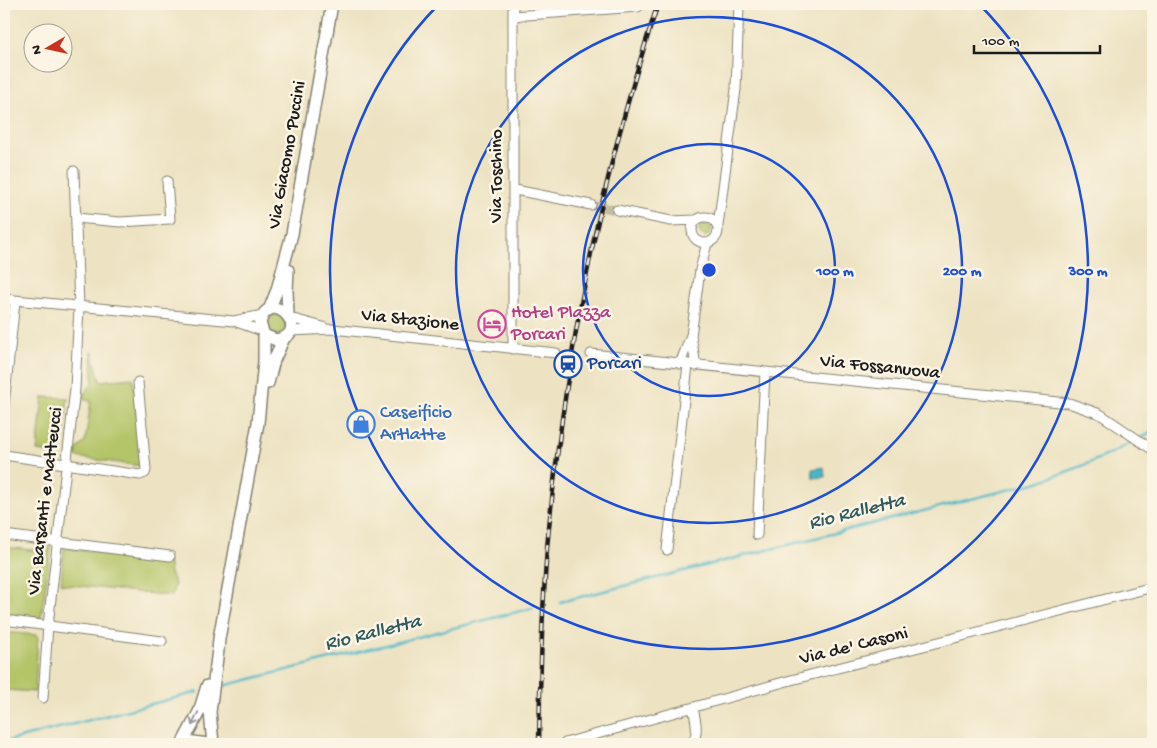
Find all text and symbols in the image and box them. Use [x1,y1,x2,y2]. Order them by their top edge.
north arrow [22,22,72,72]
scale bar [974,22,1101,54]
text: 100 m [981,33,1020,51]
text: N [29,44,47,55]
street label: Via Giacomo Puccini [263,79,312,232]
street label: Via Toschino [486,129,509,224]
centre of rings [700,261,718,279]
text: 100 m [815,263,854,281]
text: 200 m [943,263,982,281]
text: 300 m [1067,263,1108,281]
place label: Hotel Plazza Porcari [510,302,612,347]
street label: Via Stazione [359,304,460,338]
hotel icon: Hotel Plazza Porcari [477,309,507,339]
station icon: Porcari [553,349,583,379]
street label: Via Fossanuova [818,350,943,386]
place label: Porcari [586,353,642,376]
place label: Caseificio Artlatte [380,402,452,447]
street label: Via Barsanti e Matteucci [23,406,69,597]
shop icon: Caseificio Artlatte [346,409,376,439]
water label: Rio Ralletta [807,490,909,536]
water label: Rio Ralletta [323,611,425,657]
street label: Via de' Casoni [796,622,911,672]
one-way arrow [190,711,200,726]

